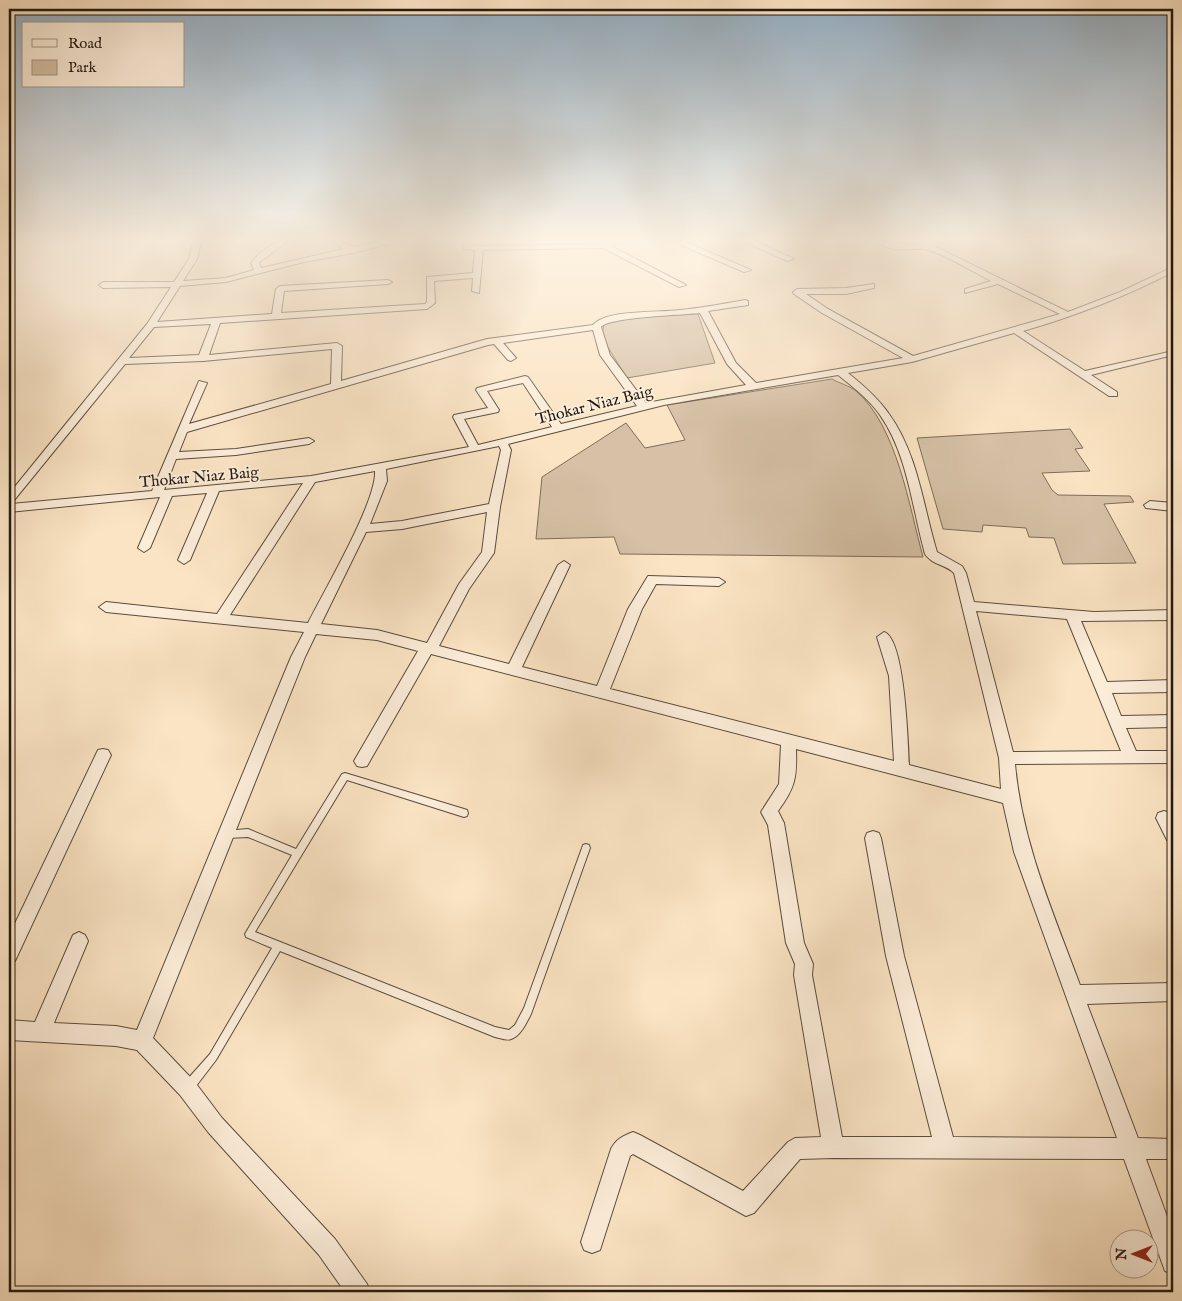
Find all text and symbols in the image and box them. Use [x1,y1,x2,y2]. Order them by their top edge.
legend [22,22,185,88]
text: Road [68,34,103,53]
text: Park [68,58,98,77]
street label: Thokar Niaz Baig [534,382,655,430]
street label: Thokar Niaz Baig [139,463,260,493]
north arrow [1110,1228,1160,1278]
text: N [1113,1248,1131,1261]

